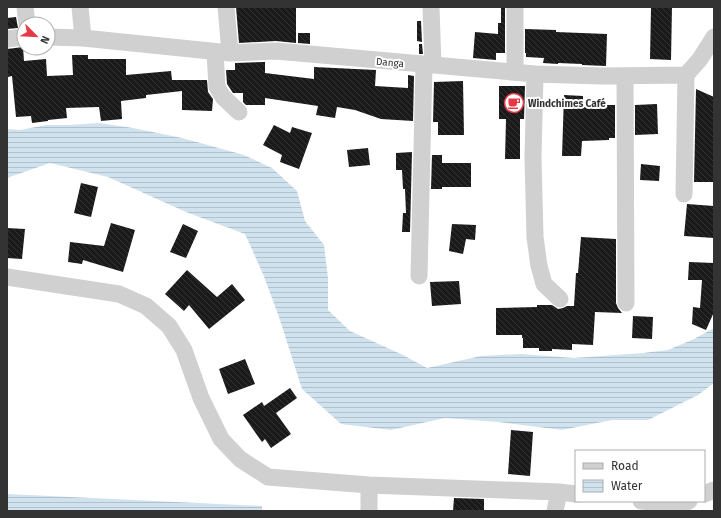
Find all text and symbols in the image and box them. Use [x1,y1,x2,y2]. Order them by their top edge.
north arrow [16,16,56,56]
text: N [37,34,52,46]
street label: Danga [375,56,404,70]
cafe icon: Windchimes Café [503,92,525,114]
place label: Windchimes Café [528,97,606,110]
legend [575,450,705,502]
text: Road [611,459,639,473]
text: Water [611,479,643,493]

